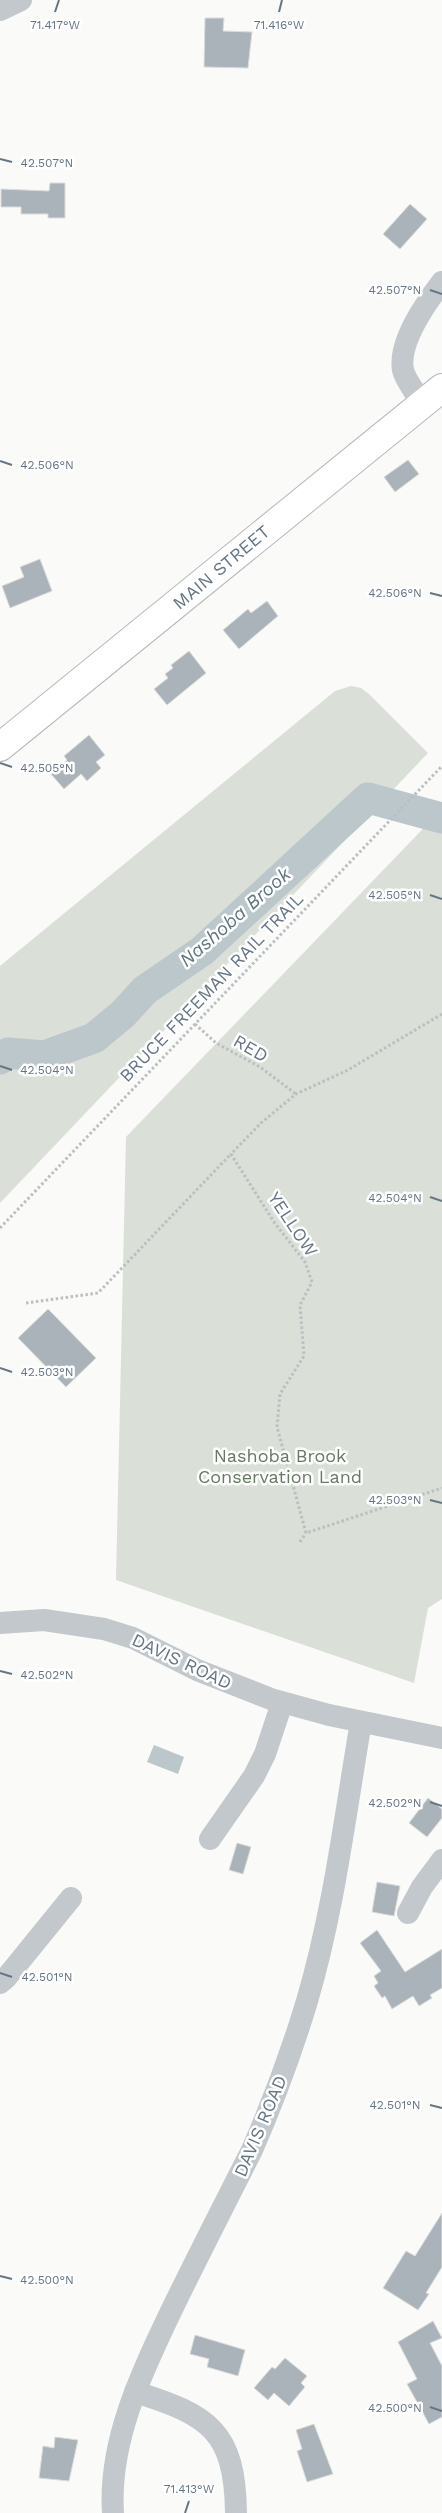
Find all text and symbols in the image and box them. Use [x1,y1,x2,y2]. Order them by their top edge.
text: 71.417°W [30,18,81,32]
text: 71.416°W [254,18,305,32]
text: 42.507°N [21,156,73,170]
text: 42.507°N [369,283,421,297]
text: 42.506°N [20,458,74,472]
street label: MAIN STREET [168,520,274,613]
text: 42.506°N [368,586,422,600]
text: 42.505°N [20,761,74,775]
water label: Nashoba Brook [175,862,296,971]
street label: BRUCE FREEMAN RAIL TRAIL [115,888,307,1086]
text: 42.505°N [368,888,422,902]
street label: RED [230,1030,272,1066]
text: 42.504°N [20,1063,74,1077]
street label: YELLOW [264,1188,322,1260]
text: 42.504°N [368,1191,422,1205]
text: 42.503°N [20,1365,74,1379]
park label: Nashoba Brook Conservation Land [198,1445,362,1487]
text: 42.503°N [368,1493,422,1507]
street label: DAVIS ROAD [129,1629,235,1693]
text: 42.502°N [20,1668,74,1682]
text: 42.502°N [368,1796,422,1810]
text: 42.501°N [22,1970,72,1984]
street label: DAVIS ROAD [229,2072,291,2180]
text: 42.501°N [370,2098,420,2112]
text: 42.500°N [20,2273,74,2287]
text: 42.500°N [368,2401,422,2415]
text: 71.413°W [164,2482,215,2496]

